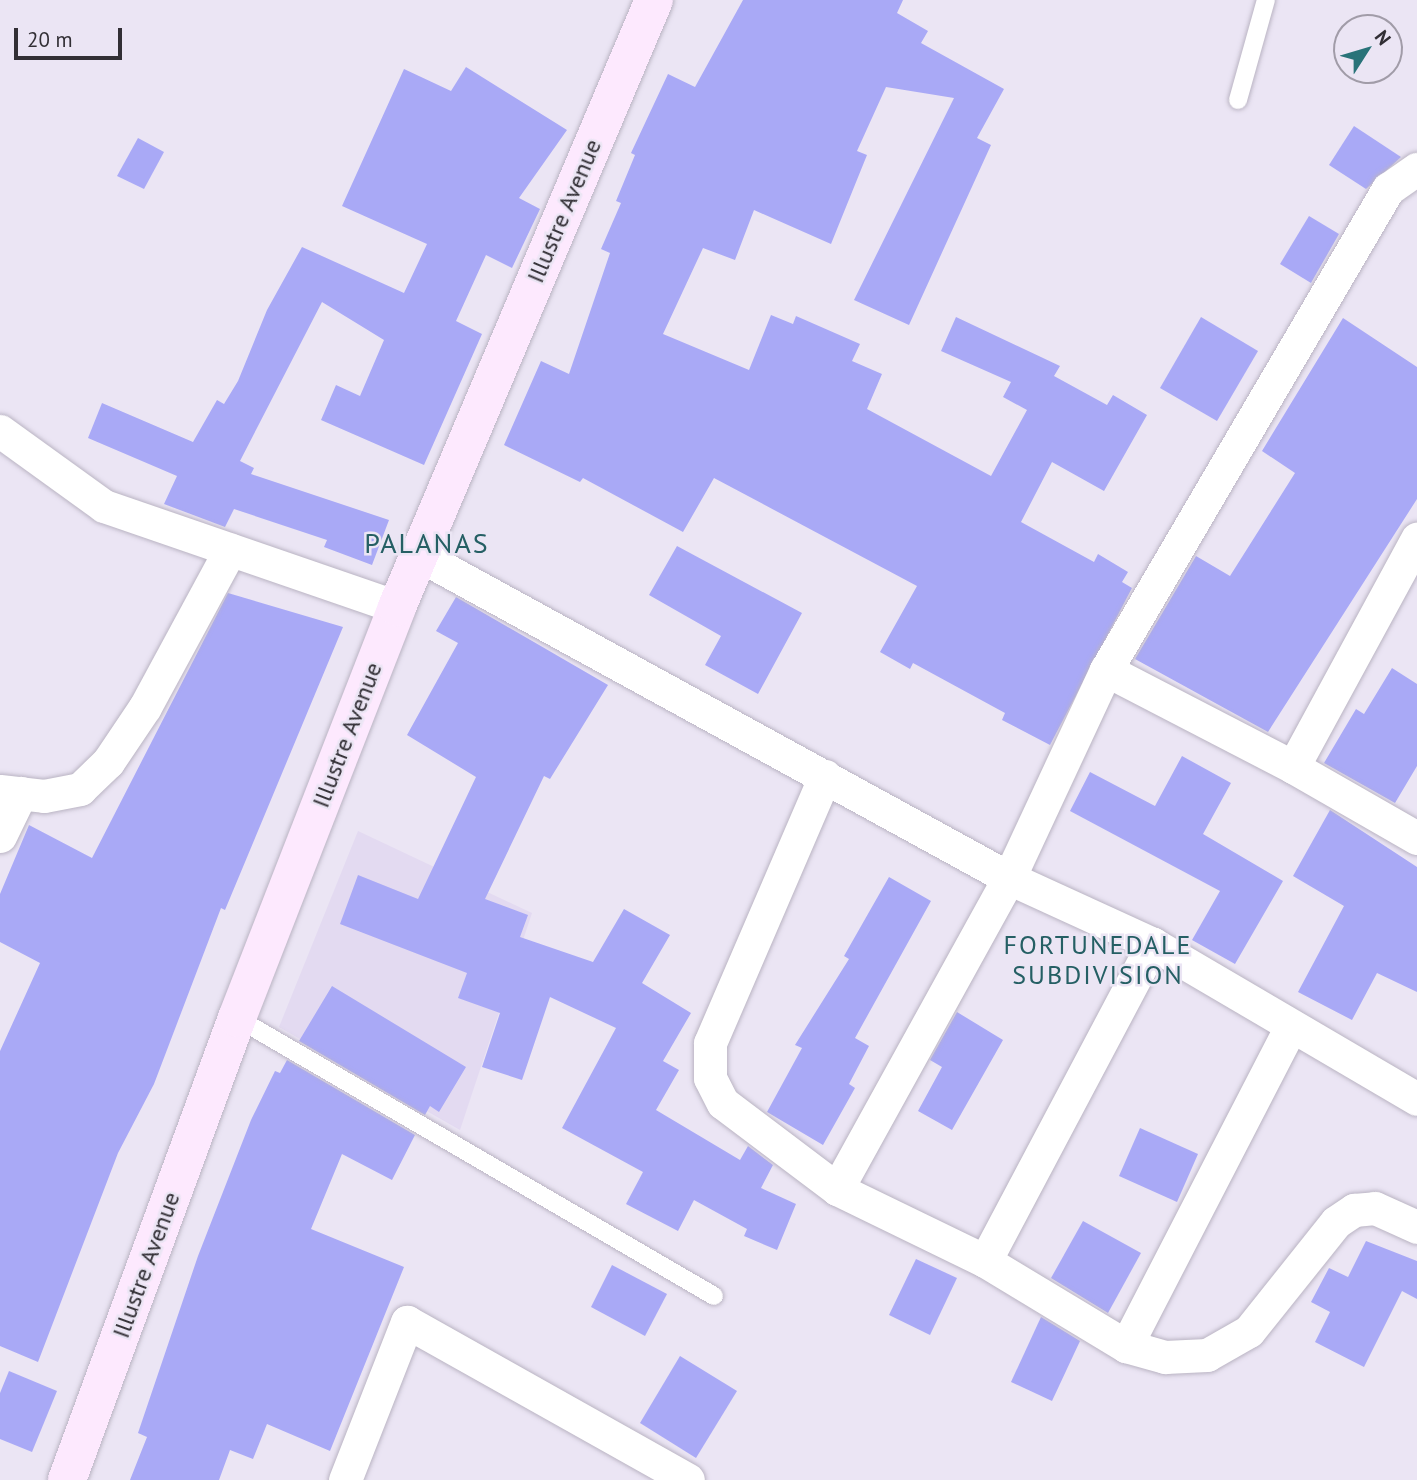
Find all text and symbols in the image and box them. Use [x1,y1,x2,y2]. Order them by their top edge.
scale bar [18,14,126,58]
north arrow [1333,14,1403,84]
text: N [1370,25,1397,50]
text: 20 m [27,26,73,53]
street label: Illustre Avenue [521,135,607,287]
district label: PALANAS [365,526,489,560]
street label: Illustre Avenue [306,658,388,812]
district label: FORTUNEDALE SUBDIVISION [1005,929,1191,990]
street label: Illustre Avenue [106,1188,186,1342]

